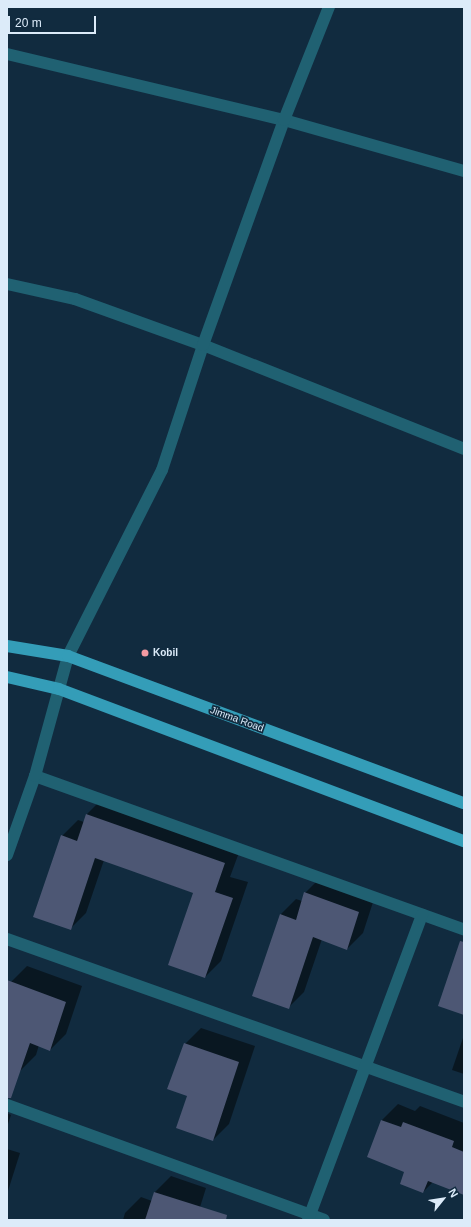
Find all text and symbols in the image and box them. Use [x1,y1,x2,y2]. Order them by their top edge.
scale bar [10,8,98,34]
text: 20 m [15,16,42,30]
place label: Kobil [153,647,178,659]
marker: Kobil [140,648,150,658]
street label: Jimma Road [209,704,265,734]
north arrow [423,1179,463,1219]
text: N [446,1187,461,1199]

